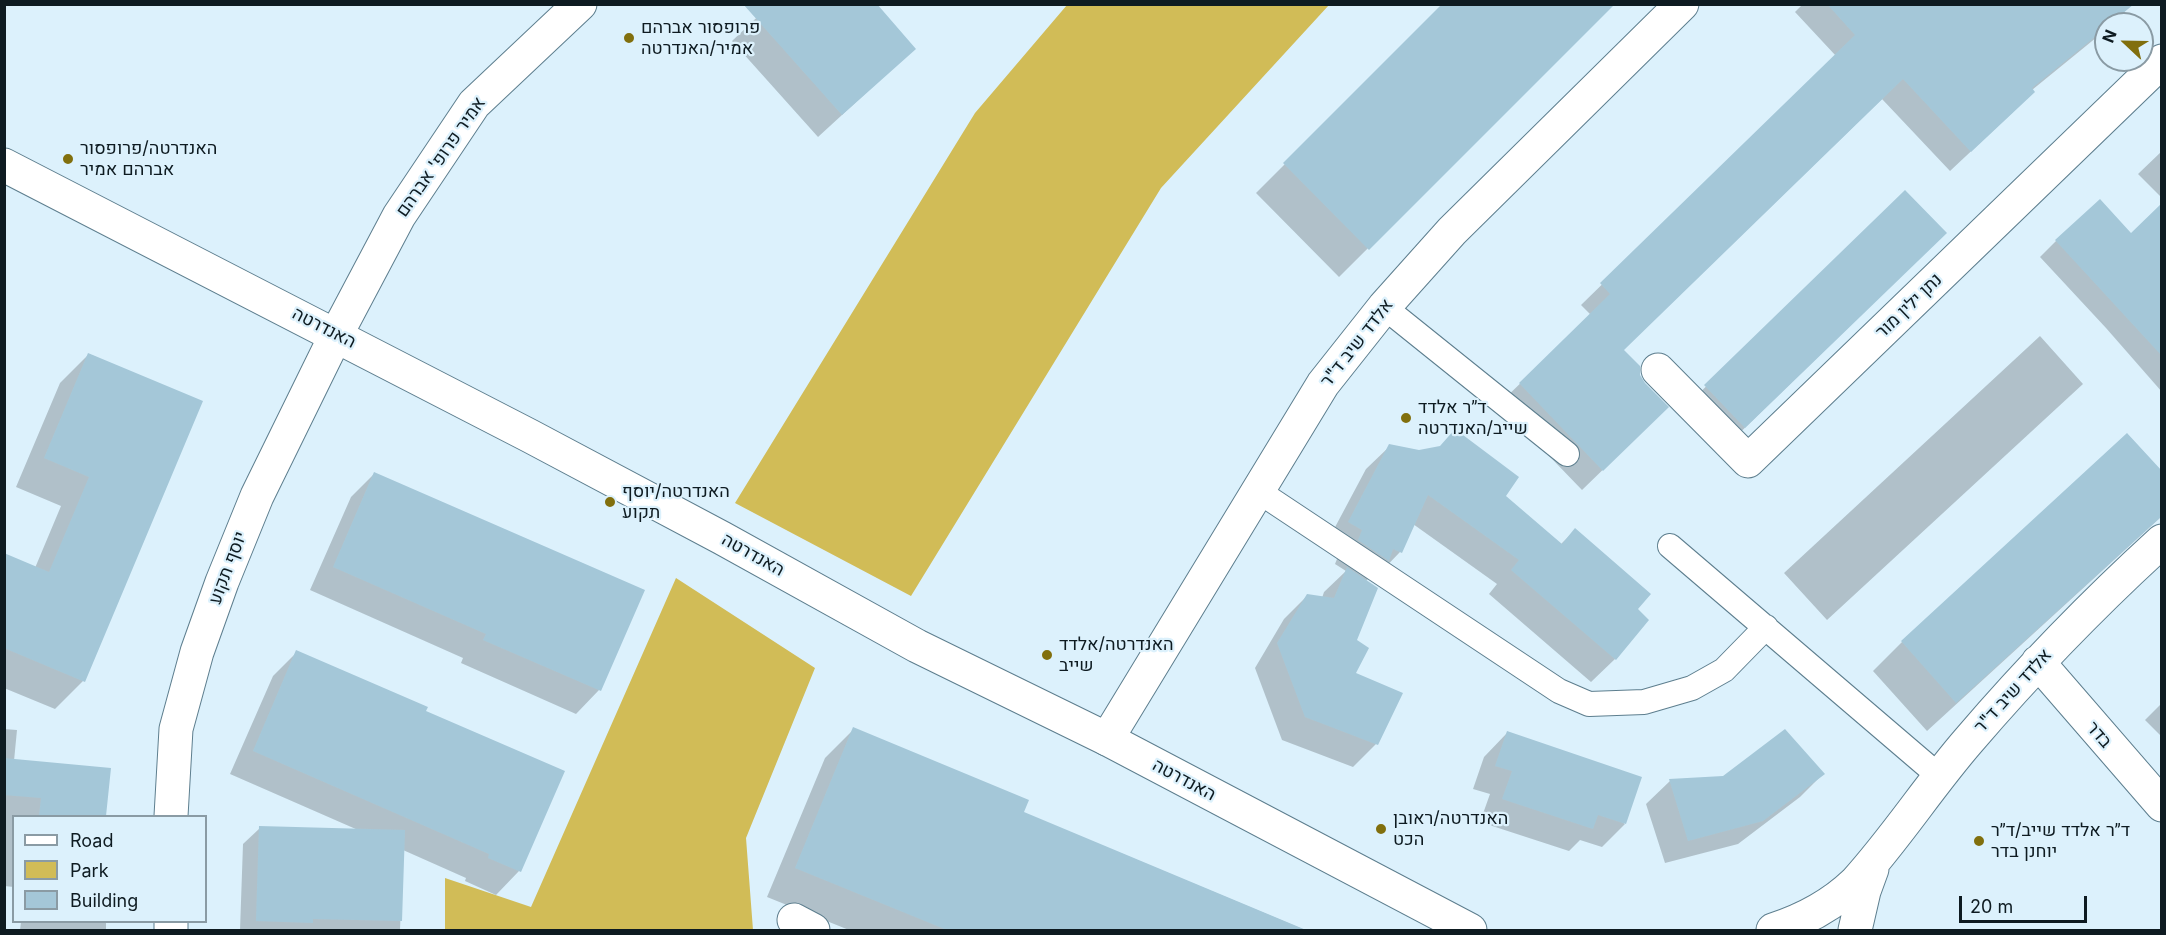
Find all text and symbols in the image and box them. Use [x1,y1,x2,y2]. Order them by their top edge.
north arrow [2094,12,2154,72]
place label: פרופסור אברהם אמיר/האנדרטה [641,17,760,60]
text: N [2098,27,2121,45]
marker: פרופסור אברהם אמיר/האנדרטה [622,31,636,45]
street label: אמיר פרופ' אברהם [392,93,490,221]
place label: האנדרטה/פרופסור אברהם אמיר [80,138,217,180]
marker: האנדרטה/פרופסור אברהם אמיר [61,152,75,166]
street label: נתן ילין מור [1871,269,1947,343]
street label: אלדד שיב ד"ר [1316,295,1398,391]
street label: האנדרטה [289,303,359,353]
place label: ד״ר אלדד שייב/האנדרטה [1418,397,1528,440]
marker: ד״ר אלדד שייב/האנדרטה [1399,411,1413,425]
place label: האנדרטה/יוסף תקוע [622,481,730,524]
marker: האנדרטה/יוסף תקוע [603,495,617,509]
street label: יוסף תקוע [204,529,252,607]
street label: האנדרטה [718,529,788,581]
place label: האנדרטה/אלדד שייב [1059,634,1174,676]
street label: אלדד שיב ד"ר [1970,645,2056,737]
marker: האנדרטה/אלדד שייב [1040,648,1054,662]
street label: בדר [2082,717,2116,753]
street label: האנדרטה [1149,754,1219,806]
place label: האנדרטה/ראובן הכט [1393,808,1508,850]
legend [12,815,207,923]
place label: ד״ר אלדד שייב/ד״ר יוחנן בדר [1991,820,2130,862]
marker: האנדרטה/ראובן הכט [1374,822,1388,836]
text: Road [70,830,113,851]
marker: ד״ר אלדד שייב/ד״ר יוחנן בדר [1972,834,1986,848]
text: Park [70,860,109,881]
scale bar [1962,884,2090,922]
text: Building [70,890,138,911]
text: 20 m [1970,896,2013,917]

